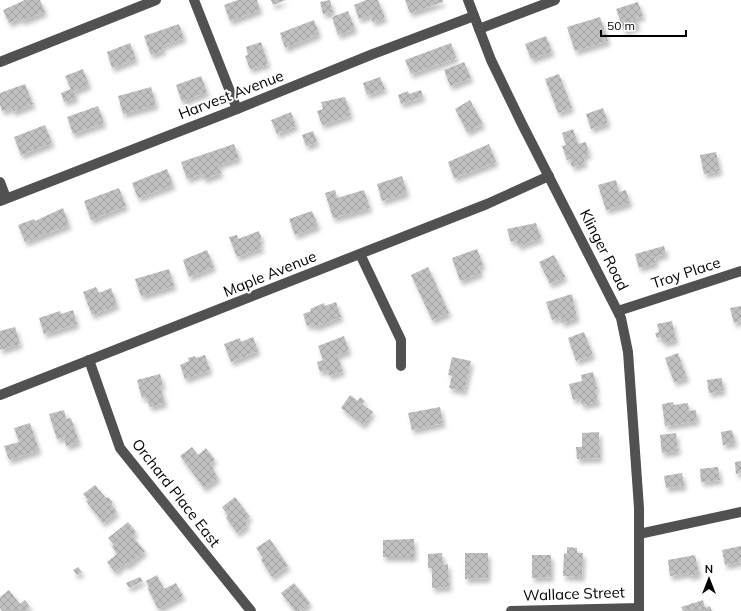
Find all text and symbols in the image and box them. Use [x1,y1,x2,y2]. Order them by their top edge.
scale bar [601,12,686,38]
text: 50 m [607,18,635,33]
street label: Harvest Avenue [176,66,286,123]
street label: Klinger Road [576,206,633,294]
street label: Maple Avenue [220,246,319,301]
street label: Troy Place [649,252,723,293]
street label: Orchard Place East [128,435,225,551]
north arrow [689,559,729,599]
text: N [705,562,713,576]
street label: Wallace Street [523,582,625,605]

